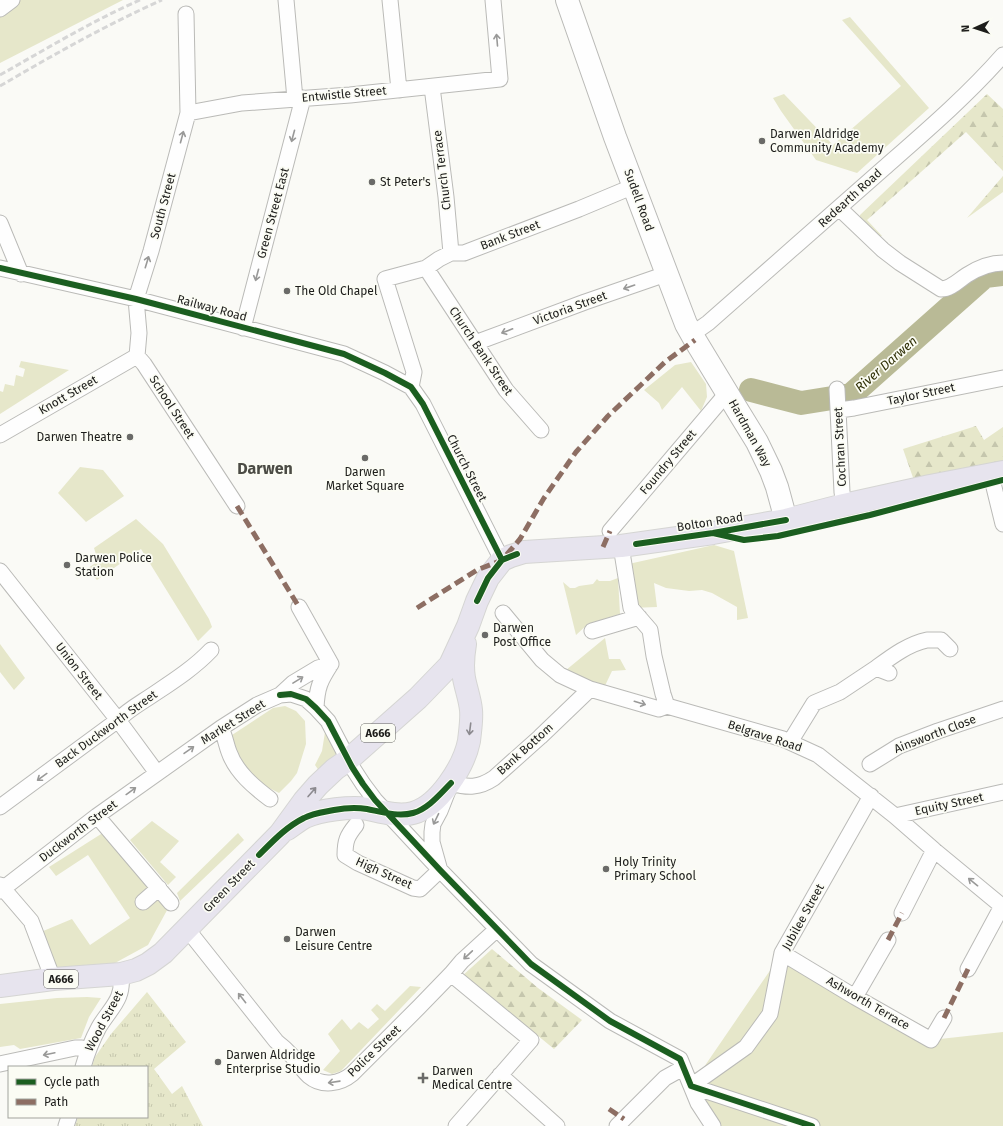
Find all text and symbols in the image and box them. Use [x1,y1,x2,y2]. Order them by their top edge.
north arrow [955,8,995,48]
text: N [959,25,972,32]
one-way arrow [493,34,500,47]
street label: Entwistle Street [301,83,388,105]
place label: Darwen Aldridge Community Academy [770,127,884,155]
one-way arrow [289,129,296,142]
street label: Church Terrace [430,129,454,211]
one-way arrow [179,130,186,143]
marker: Darwen Aldridge Community Academy [757,136,767,146]
street label: Green Street East [254,165,292,260]
street label: Redearth Road [815,166,885,230]
street label: Sudell Road [621,167,657,233]
street label: South Street [147,171,179,240]
place label: St Peter's [380,175,431,189]
marker: St Peter's [367,177,377,187]
street label: Bank Street [478,217,542,253]
one-way arrow [144,256,151,269]
one-way arrow [252,268,260,281]
one-way arrow [623,283,635,291]
place label: The Old Chapel [295,284,378,298]
marker: The Old Chapel [282,286,292,296]
street label: Victoria Street [531,288,609,328]
street label: Railway Road [175,292,249,324]
street label: Church Bank Street [446,304,516,398]
one-way arrow [501,327,513,335]
water label: River Darwen [852,333,920,395]
street label: Knott Street [36,372,100,417]
street label: School Street [146,373,198,442]
street label: Taylor Street [886,380,957,408]
street label: Hardman Way [726,397,774,469]
street label: Cochran Street [831,406,849,487]
street label: Foundry Street [637,426,699,497]
place label: Darwen Theatre [37,430,122,444]
marker: Darwen Theatre [125,432,135,442]
street label: Church Street [444,432,490,504]
marker: Darwen Market Square [360,453,370,463]
district label: Darwen [237,459,293,478]
place label: Darwen Market Square [326,465,404,493]
street label: Bolton Road [676,510,744,534]
place label: Darwen Police Station [75,551,152,579]
marker: Darwen Police Station [62,560,72,570]
place label: Darwen Post Office [493,621,551,649]
marker: Darwen Post Office [480,630,490,640]
street label: Union Street [53,640,106,703]
one-way arrow [292,676,303,684]
street label: Back Duckworth Street [52,687,160,771]
street label: Market Street [198,696,268,747]
one-way arrow [633,700,646,707]
street label: Ainsworth Close [892,712,978,756]
street label: Belgrave Road [726,717,804,755]
street label: Bank Bottom [494,720,556,778]
one-way arrow [466,722,474,735]
road number: A666 [361,724,395,742]
one-way arrow [184,746,195,754]
one-way arrow [36,773,47,781]
one-way arrow [126,787,137,795]
one-way arrow [307,788,316,798]
street label: Equity Street [913,790,985,818]
street label: Duckworth Street [36,797,120,865]
one-way arrow [432,812,439,824]
street label: High Street [353,854,415,892]
place label: Holy Trinity Primary School [614,855,697,883]
street label: Green Street [200,856,258,915]
marker: Holy Trinity Primary School [601,864,611,874]
one-way arrow [967,878,978,886]
street label: Jubilee Street [779,881,827,953]
place label: Darwen Leisure Centre [295,925,372,953]
marker: Darwen Leisure Centre [282,934,292,944]
one-way arrow [463,951,473,960]
road number: A666 [44,970,78,988]
street label: Ashworth Terrace [824,973,912,1033]
street label: Wood Street [82,988,126,1054]
one-way arrow [238,992,247,1003]
street label: Police Street [345,1022,404,1080]
place label: Darwen Aldridge Enterprise Studio [226,1048,321,1076]
one-way arrow [43,1050,56,1058]
marker: Darwen Aldridge Enterprise Studio [213,1057,223,1067]
place label: Darwen Medical Centre [432,1064,512,1092]
legend [8,1066,148,1118]
marker: Darwen Medical Centre [417,1072,429,1084]
text: Cycle path [44,1075,100,1089]
one-way arrow [328,1078,341,1086]
text: Path [44,1095,68,1109]

